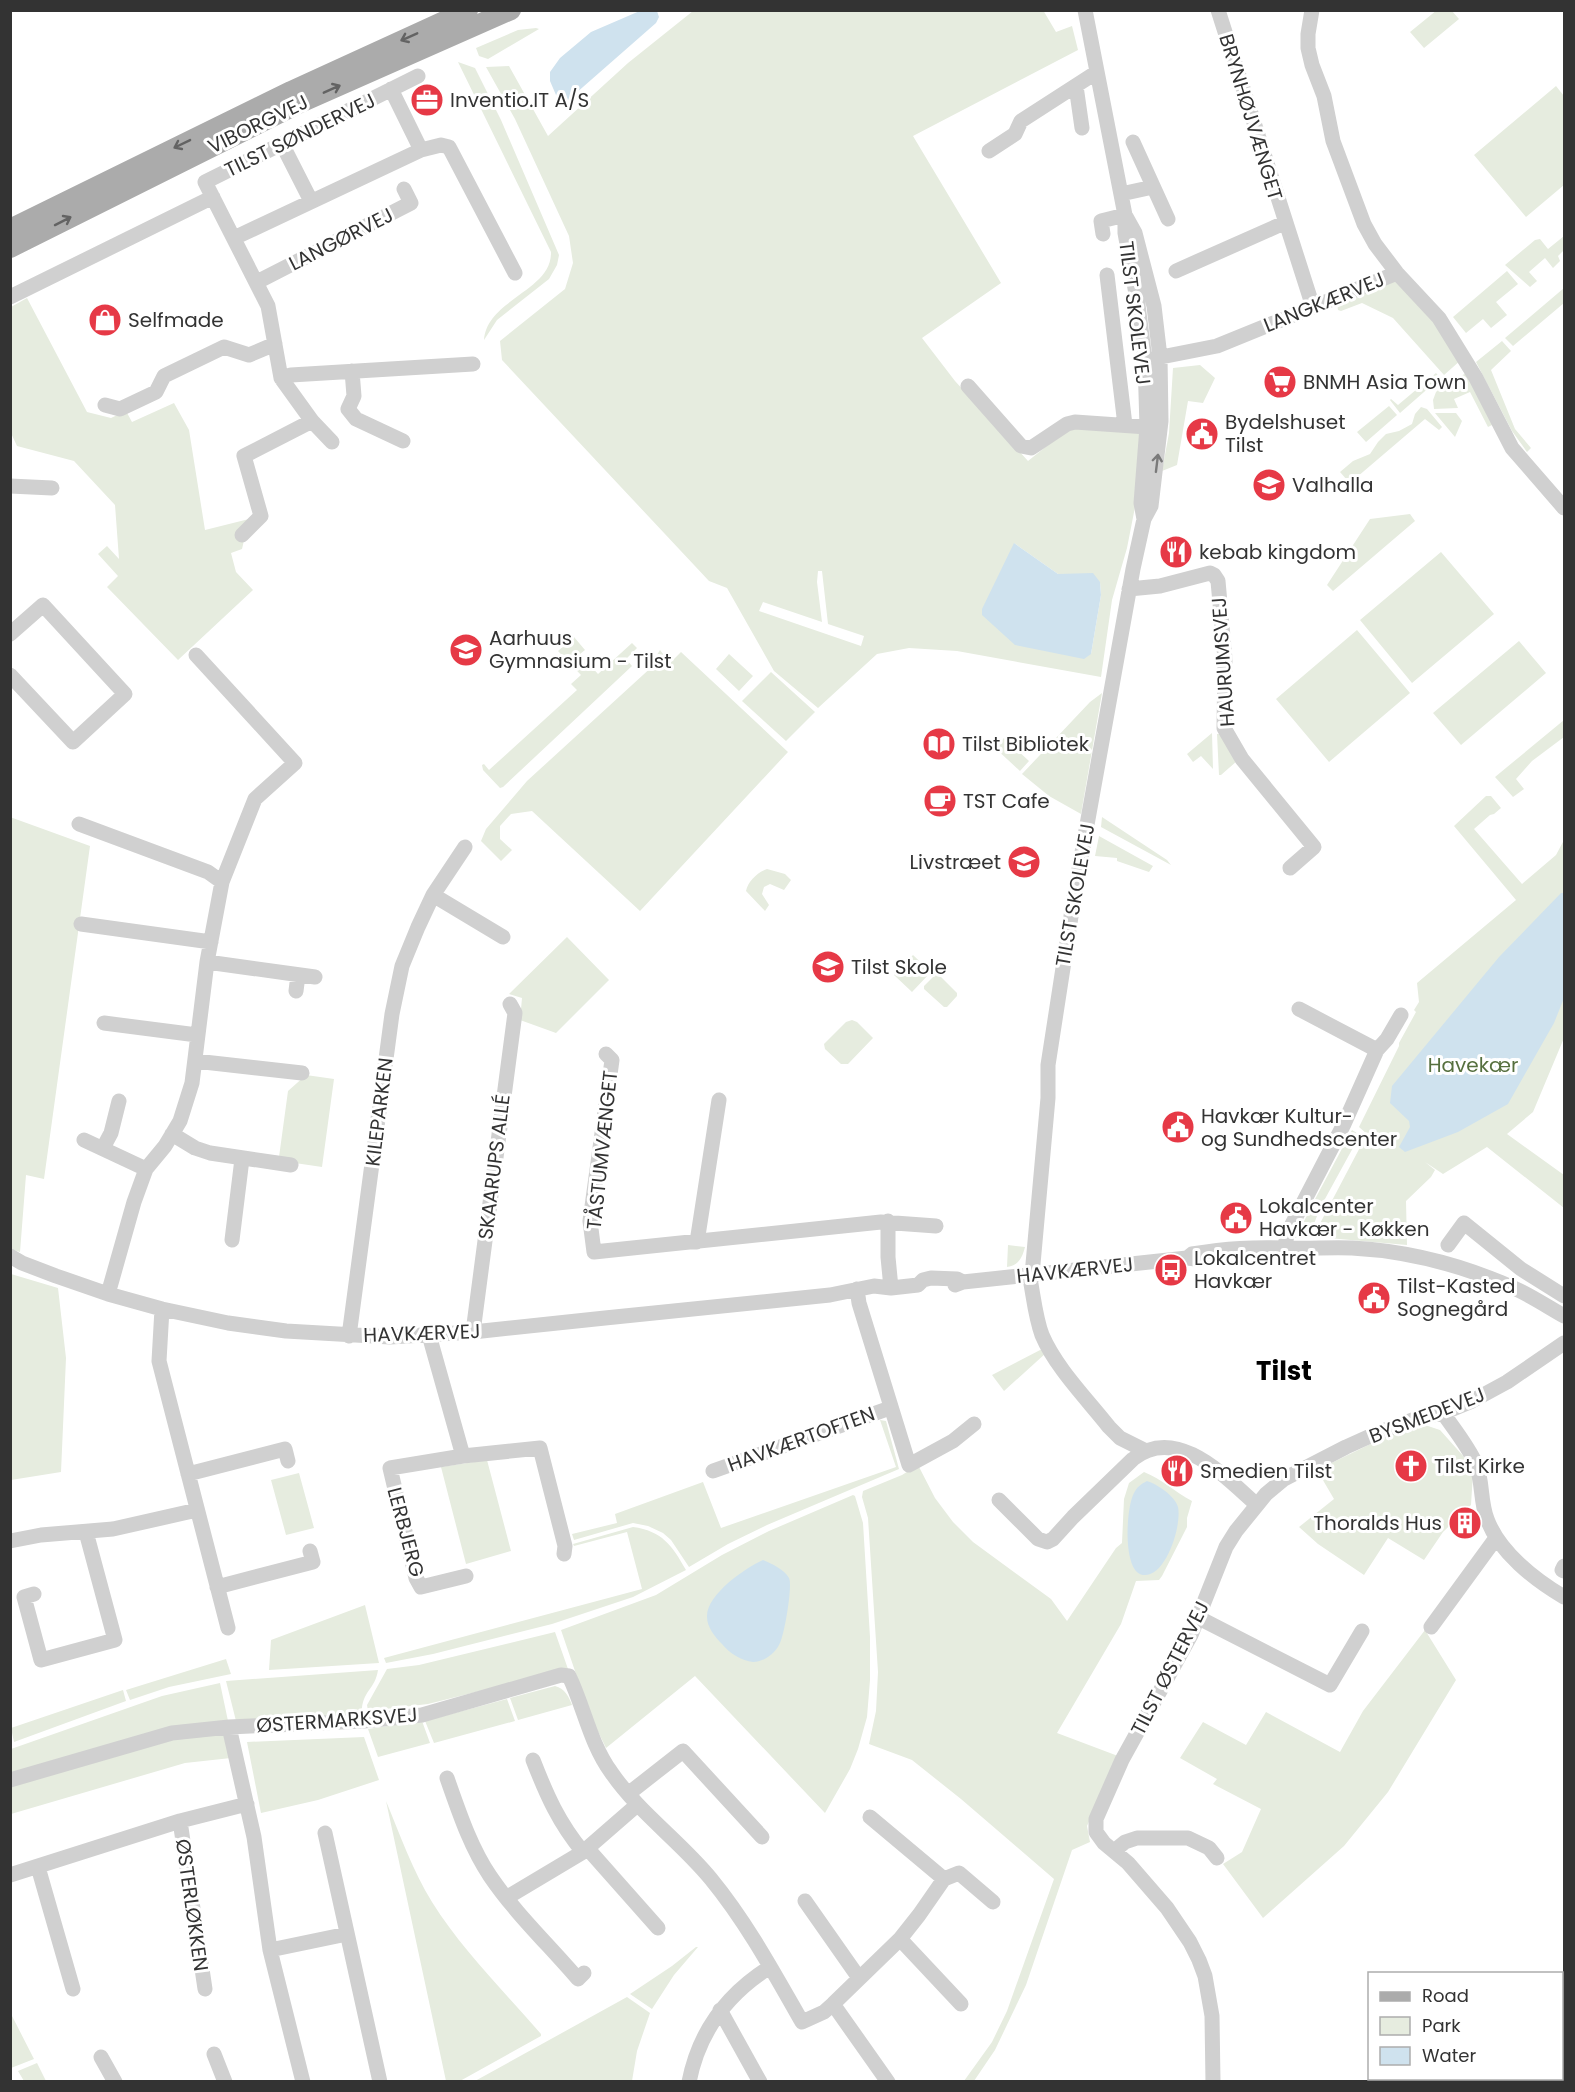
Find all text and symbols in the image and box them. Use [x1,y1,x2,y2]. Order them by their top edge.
street label: BRYNHØJVÆNGET [1212,30,1290,204]
one-way arrow [400,32,418,43]
office icon: Inventio.IT A/S [409,82,445,118]
one-way arrow [322,83,341,94]
street label: TILST SØNDERVEJ [220,86,380,184]
place label: Inventio.IT A/S [450,86,589,114]
street label: VIBORGVEJ [203,88,313,160]
one-way arrow [173,138,191,150]
street label: LANGØRVEJ [284,201,398,277]
one-way arrow [53,215,71,227]
street label: TILST SKOLEVEJ [1112,239,1158,387]
street label: LANGKÆRVEJ [1259,265,1389,339]
shop icon: Selfmade [87,302,123,338]
place label: Selfmade [128,306,224,334]
supermarket icon: BNMH Asia Town [1262,364,1298,400]
place label: BNMH Asia Town [1303,368,1466,396]
place label: Bydelshuset Tilst [1225,408,1346,459]
public building icon: Bydelshuset Tilst [1184,416,1220,452]
one-way arrow [1152,453,1163,473]
school or university icon: Valhalla [1251,467,1287,503]
place label: Valhalla [1292,471,1374,499]
restaurant icon: kebab kingdom [1158,534,1194,570]
place label: kebab kingdom [1199,538,1356,566]
street label: HAURUMSVEJ [1205,596,1241,728]
place label: Aarhuus Gymnasium - Tilst [489,624,672,675]
school or university icon: Aarhuus Gymnasium - Tilst [448,632,484,668]
library icon: Tilst Bibliotek [921,726,957,762]
place label: Tilst Bibliotek [962,730,1090,758]
cafe icon: TST Cafe [922,783,958,819]
place label: TST Cafe [963,787,1050,815]
street label: TILST SKOLEVEJ [1049,821,1101,969]
school or university icon: Livstræet [1006,844,1042,880]
place label: Livstræet [909,848,1001,876]
school or university icon: Tilst Skole [810,949,846,985]
place label: Tilst Skole [851,953,947,981]
park label: Havekær [1428,1051,1518,1079]
street label: KILEPARKEN [358,1056,400,1168]
street label: TÅSTUMVÆNGET [580,1069,624,1231]
street label: SKAARUPS ALLÉ [471,1093,517,1241]
place label: Havkær Kultur- og Sundhedscenter [1201,1102,1397,1153]
public building icon: Havkær Kultur- og Sundhedscenter [1160,1109,1196,1145]
place label: Lokalcenter Havkær - Køkken [1259,1192,1430,1243]
public building icon: Lokalcenter Havkær - Køkken [1218,1200,1254,1236]
place label: Lokalcentret Havkær [1194,1244,1316,1295]
street label: HAVKÆRVEJ [1015,1250,1135,1290]
bus stop icon: Lokalcentret Havkær [1153,1252,1189,1288]
place label: Tilst-Kasted Sognegård [1397,1272,1516,1323]
public building icon: Tilst-Kasted Sognegård [1356,1280,1392,1316]
street label: HAVKÆRVEJ [363,1317,481,1349]
district label: Tilst [1256,1353,1312,1389]
street label: BYSMEDEVEJ [1365,1380,1489,1450]
street label: HAVKÆRTOFTEN [724,1399,878,1479]
church icon: Tilst Kirke [1393,1448,1429,1484]
place label: Tilst Kirke [1434,1452,1525,1480]
restaurant icon: Smedien Tilst [1159,1453,1195,1489]
place label: Smedien Tilst [1200,1457,1332,1485]
street label: LERBJERG [381,1484,431,1580]
building icon: Thoralds Hus [1447,1505,1483,1541]
place label: Thoralds Hus [1313,1509,1442,1537]
street label: TILST ØSTERVEJ [1124,1596,1216,1740]
street label: ØSTERMARKSVEJ [255,1700,419,1740]
street label: ØSTERLØKKEN [169,1837,215,1973]
legend [1368,1972,1563,2080]
text: Road [1422,1983,1469,2008]
text: Park [1422,2013,1461,2038]
text: Water [1422,2043,1476,2068]

